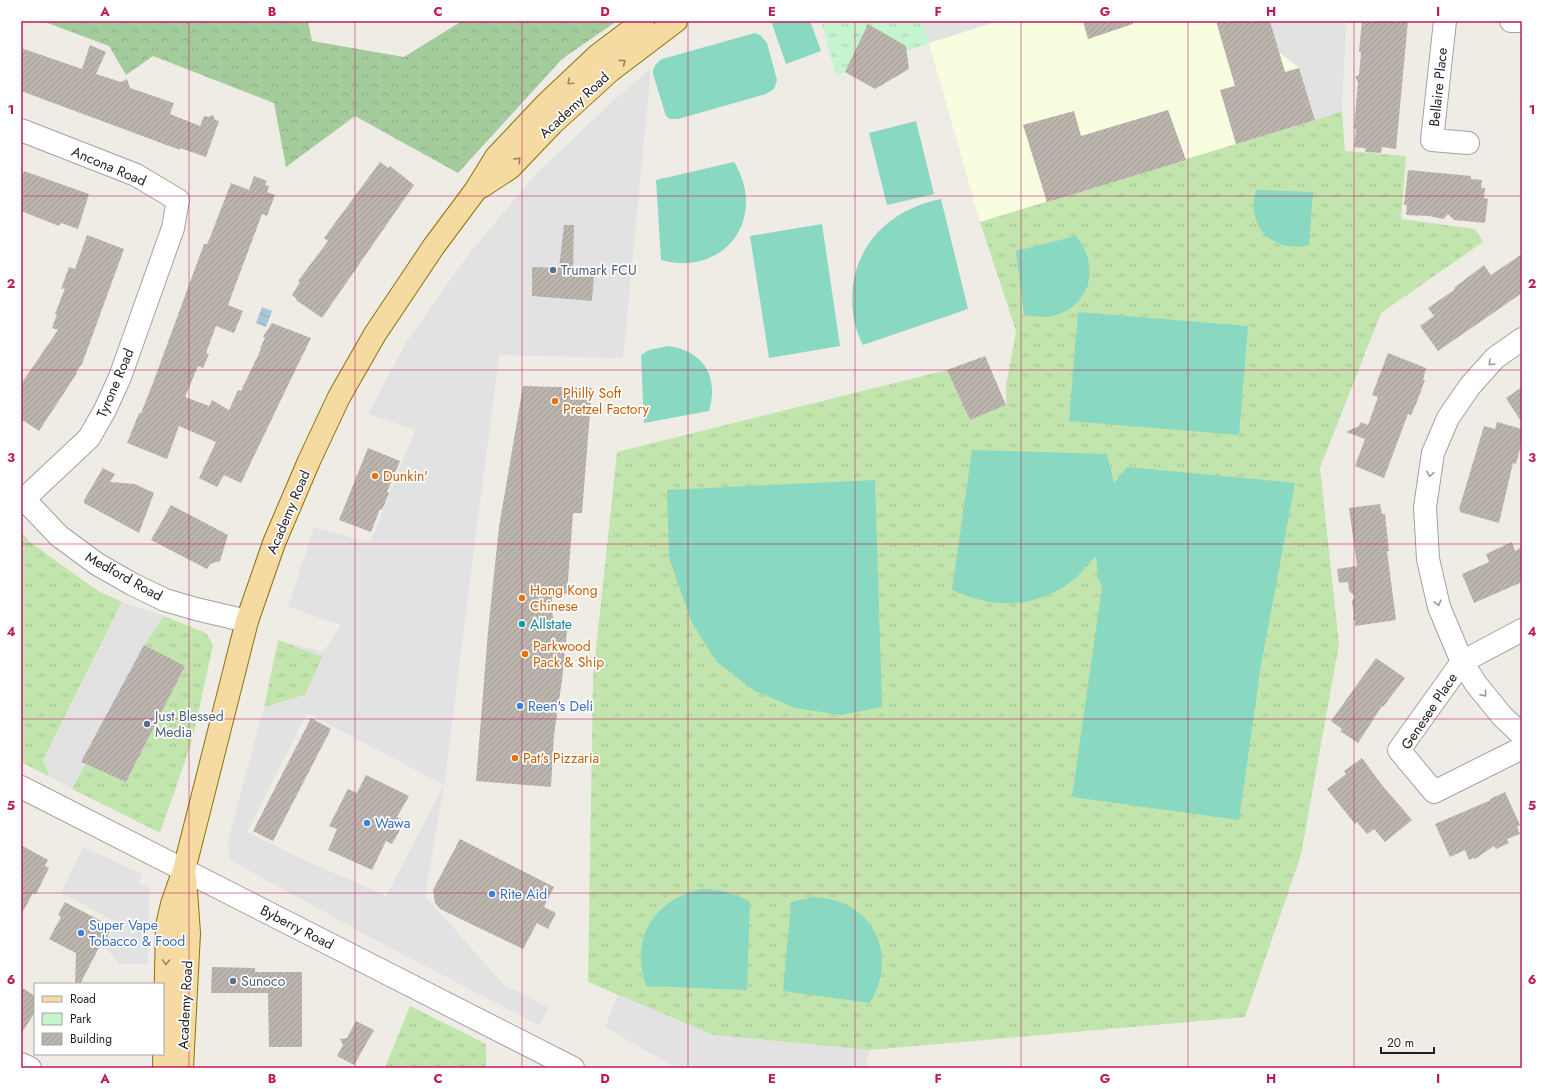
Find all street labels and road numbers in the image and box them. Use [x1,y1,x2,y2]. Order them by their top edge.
street label: Bellaire Place [1424,46,1452,128]
street label: Academy Road [535,67,613,143]
street label: Ancona Road [69,141,149,191]
street label: Tyrone Road [91,345,139,421]
street label: Academy Road [261,467,315,557]
street label: Medford Road [82,547,166,605]
street label: Genesee Place [1396,669,1462,753]
street label: Byberry Road [257,900,337,954]
street label: Academy Road [173,960,197,1050]

